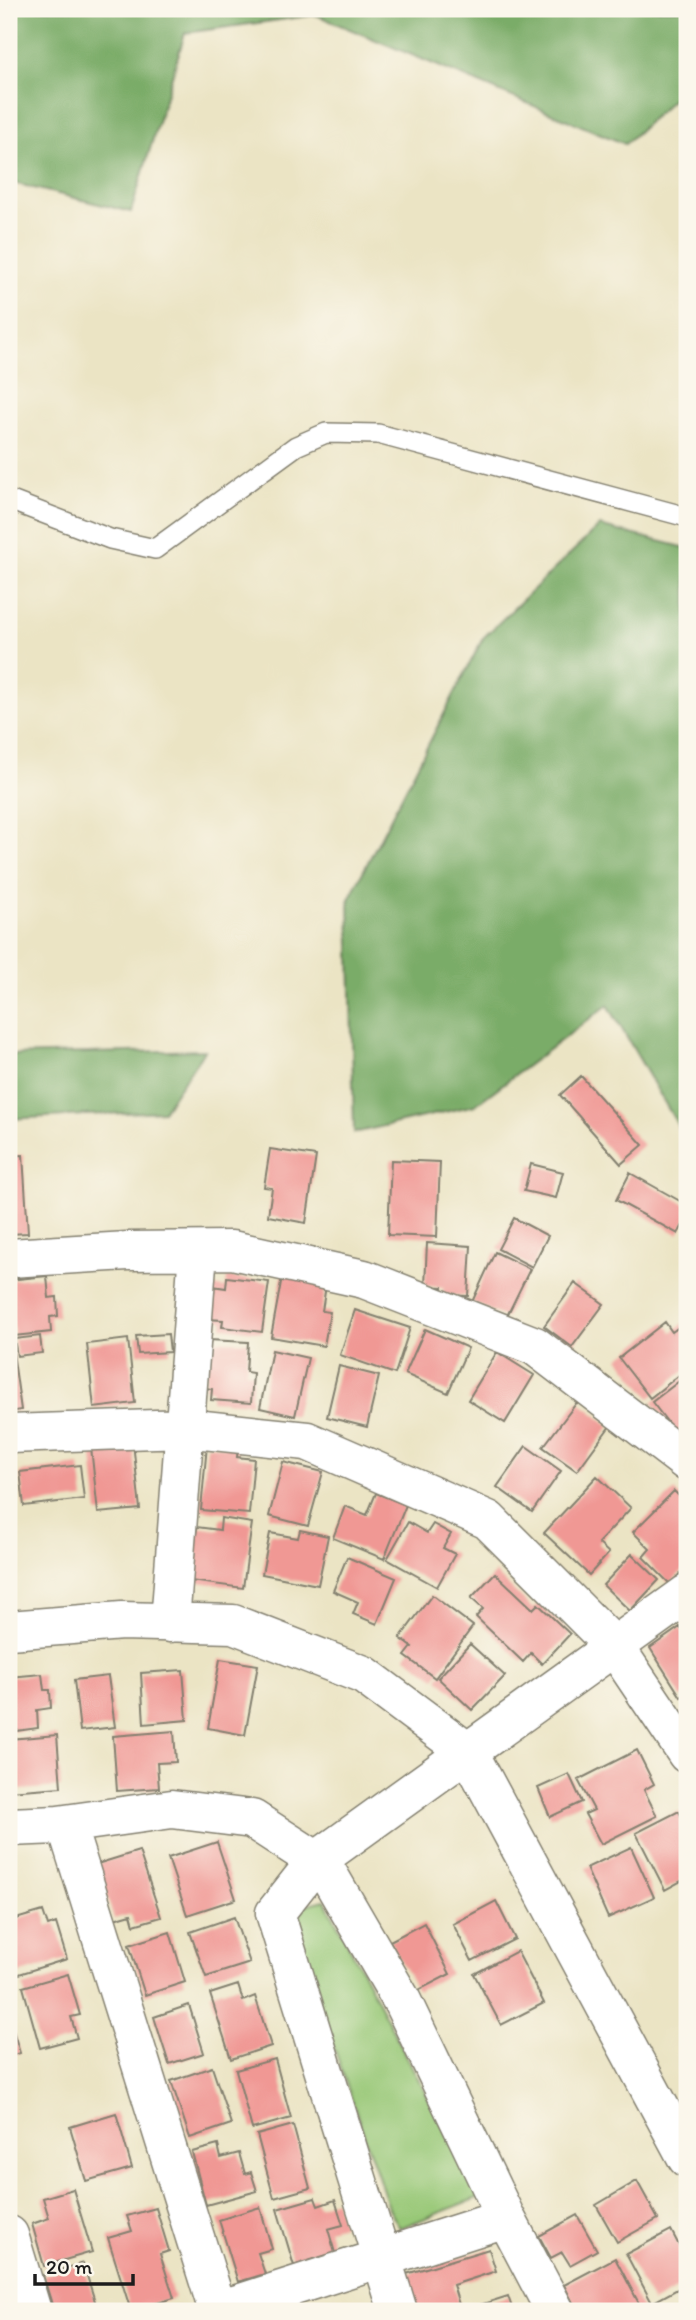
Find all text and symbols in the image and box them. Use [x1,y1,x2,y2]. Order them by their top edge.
scale bar [35,2243,133,2287]
text: 20 m [46,2254,93,2279]

